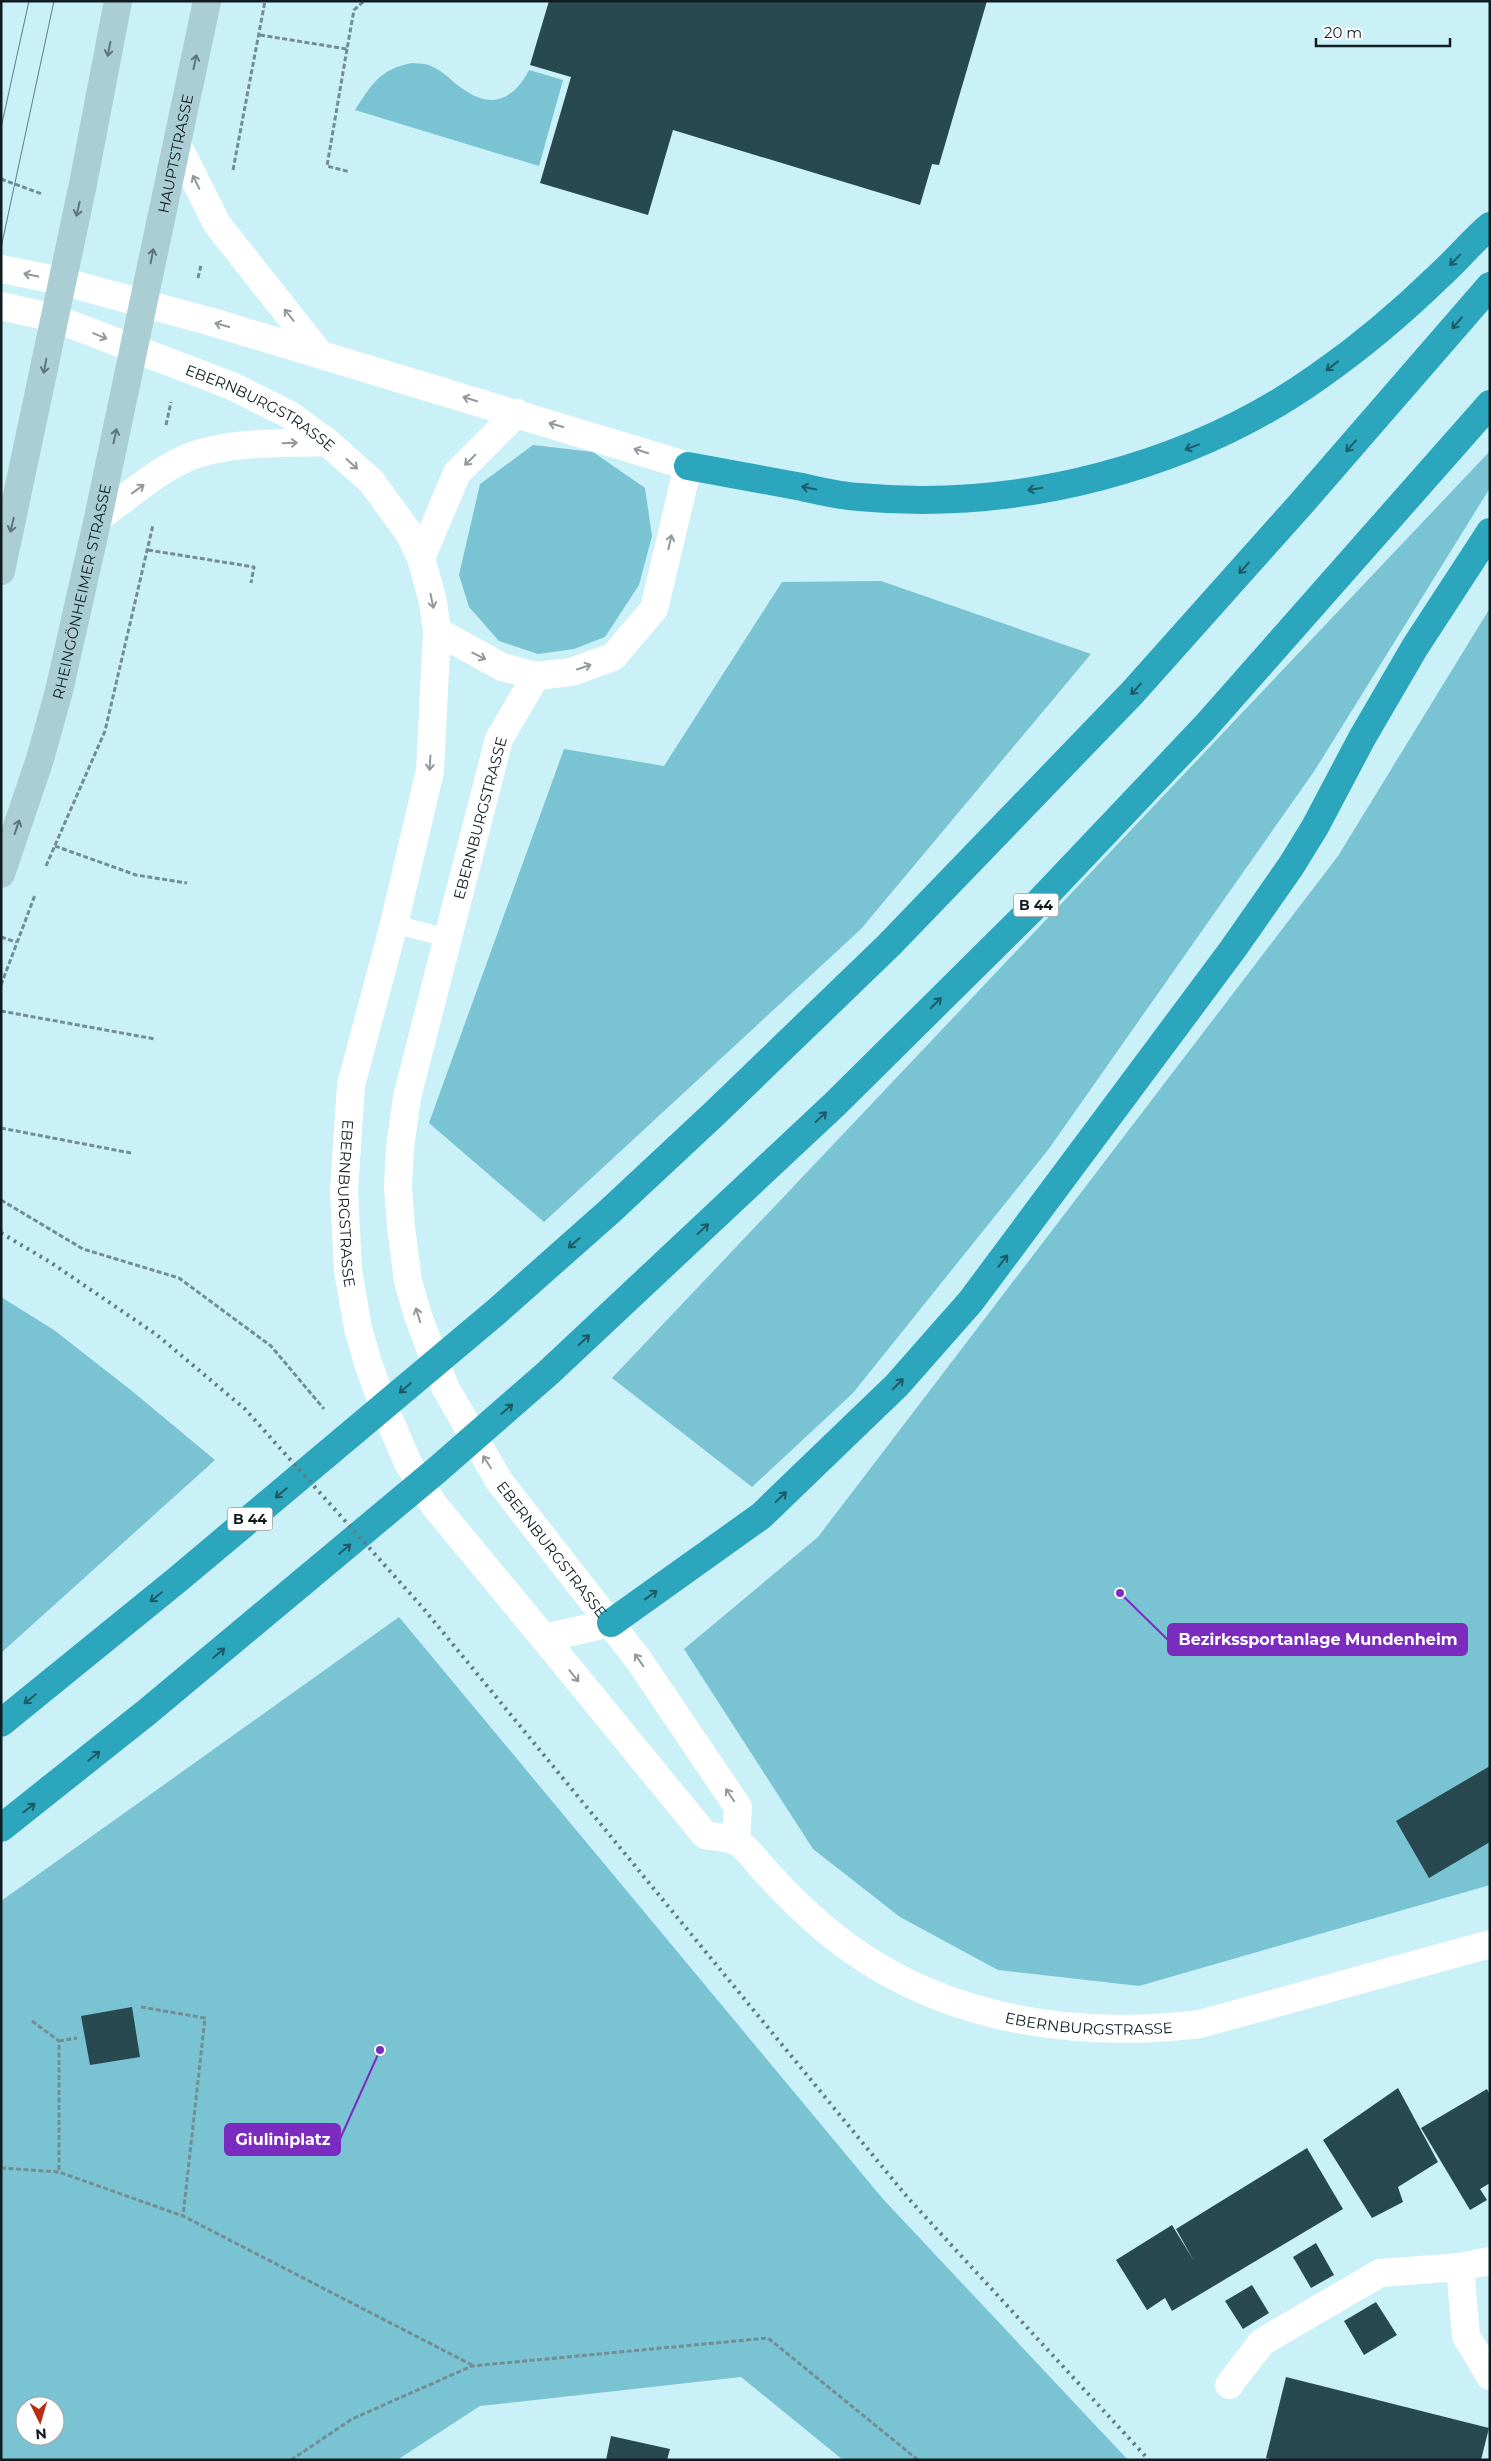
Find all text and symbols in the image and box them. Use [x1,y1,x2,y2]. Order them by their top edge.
scale bar [1316,15,1450,47]
text: 20 m [1324,23,1362,42]
one-way arrow [104,41,113,57]
one-way arrow [190,54,200,70]
street label: HAUPTSTRASSE [153,92,197,215]
one-way arrow [191,175,200,190]
one-way arrow [73,200,82,216]
one-way arrow [148,249,158,265]
one-way arrow [1449,254,1461,267]
one-way arrow [24,270,40,279]
one-way arrow [283,309,294,322]
one-way arrow [1452,316,1463,329]
one-way arrow [215,319,231,329]
one-way arrow [92,333,107,342]
one-way arrow [39,358,49,374]
street label: EBERNBURGSTRASSE [183,360,340,455]
one-way arrow [1326,361,1339,372]
one-way arrow [463,394,479,403]
one-way arrow [548,419,564,429]
one-way arrow [111,428,121,444]
one-way arrow [281,439,297,448]
one-way arrow [1345,439,1357,452]
one-way arrow [1185,443,1200,452]
one-way arrow [634,446,650,455]
one-way arrow [464,454,476,466]
one-way arrow [345,458,358,470]
street label: RHEINGÖNHEIMER STRASSE [48,482,114,701]
one-way arrow [801,483,817,493]
one-way arrow [131,484,144,495]
one-way arrow [1028,484,1044,494]
one-way arrow [7,517,16,533]
one-way arrow [666,534,675,550]
one-way arrow [1239,561,1250,574]
one-way arrow [428,592,438,608]
one-way arrow [472,651,487,661]
one-way arrow [576,662,591,671]
one-way arrow [1130,682,1142,695]
street label: EBERNBURGSTRASSE [449,734,511,902]
one-way arrow [426,755,435,771]
one-way arrow [13,820,22,836]
road number: B 44 [1014,894,1058,916]
one-way arrow [930,997,942,1009]
one-way arrow [814,1111,827,1123]
street label: EBERNBURGSTRASSE [334,1119,360,1289]
one-way arrow [696,1223,709,1235]
one-way arrow [567,1238,580,1249]
one-way arrow [997,1254,1008,1267]
one-way arrow [413,1308,423,1324]
one-way arrow [577,1334,590,1346]
one-way arrow [892,1378,904,1391]
one-way arrow [399,1382,412,1393]
one-way arrow [501,1403,514,1414]
one-way arrow [481,1456,491,1470]
street label: EBERNBURGSTRASSE [493,1477,611,1621]
one-way arrow [274,1487,287,1498]
one-way arrow [774,1491,787,1503]
road number: B 44 [228,1508,272,1530]
one-way arrow [338,1544,351,1555]
one-way arrow [644,1590,658,1600]
one-way arrow [150,1591,163,1602]
callout: Bezirkssportanlage Mundenheim [1168,1624,1467,1655]
text: Bezirkssportanlage Mundenheim [1178,1630,1458,1649]
one-way arrow [213,1647,226,1659]
one-way arrow [634,1653,644,1667]
one-way arrow [569,1669,580,1682]
one-way arrow [24,1694,37,1705]
one-way arrow [87,1751,100,1762]
one-way arrow [725,1788,735,1802]
one-way arrow [22,1802,35,1813]
street label: EBERNBURGSTRASSE [1004,2007,1173,2038]
callout: Giuliniplatz [225,2124,340,2155]
text: Giuliniplatz [235,2130,331,2149]
north arrow [15,2396,65,2446]
text: N [35,2424,48,2443]

